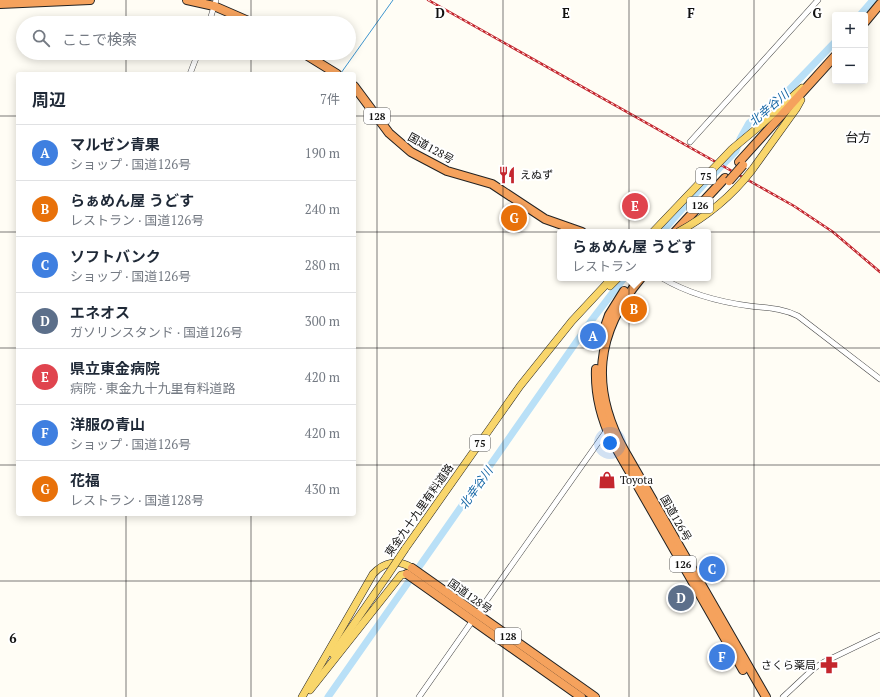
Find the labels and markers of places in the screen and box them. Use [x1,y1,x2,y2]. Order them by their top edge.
restaurant icon: えぬず [497,165,517,185]
place label: えぬず [520,168,553,182]
pin: E [622,191,648,221]
pin: G [501,203,527,233]
pin: B [621,294,647,324]
pin: A [580,321,606,351]
shop icon: Toyota [597,470,617,490]
place label: Toyota [620,473,653,487]
pin: C [699,554,725,584]
pin: D [668,583,694,613]
pin: F [709,642,735,672]
pharmacy icon: さくら薬局 [819,655,839,675]
place label: さくら薬局 [761,658,816,672]

